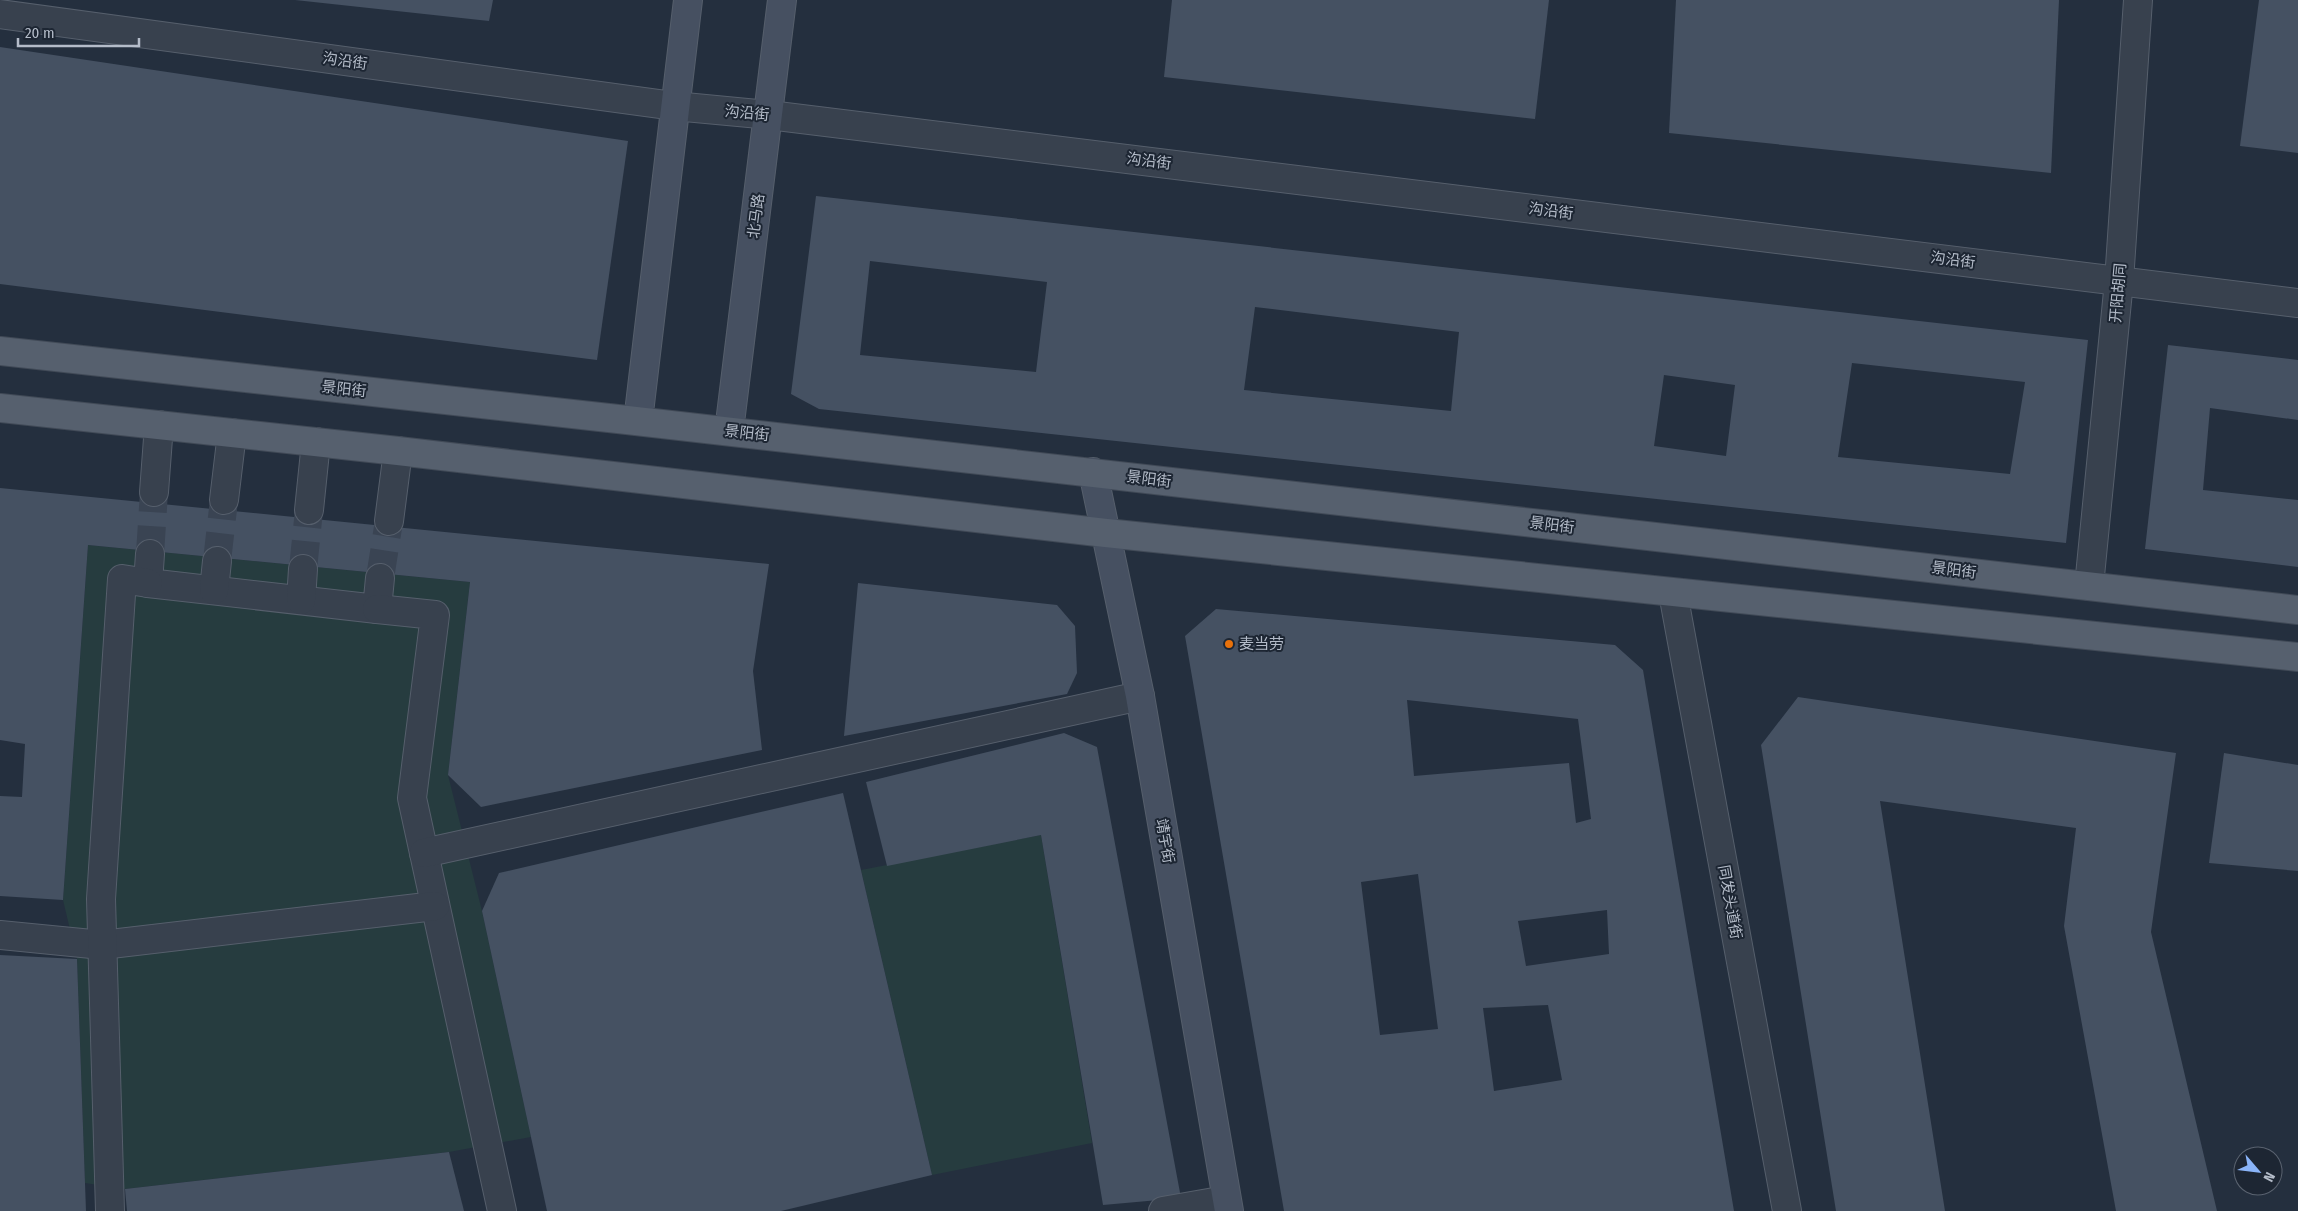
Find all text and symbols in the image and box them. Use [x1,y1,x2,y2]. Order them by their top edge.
scale bar [18,15,139,47]
text: 20 m [25,24,55,42]
street label: 沟沿街 [321,49,369,73]
street label: 沟沿街 [724,102,770,124]
street label: 沟沿街 [1126,149,1172,173]
street label: 北马路 [744,193,768,239]
street label: 沟沿街 [1528,199,1574,223]
street label: 沟沿街 [1930,248,1976,272]
street label: 开阳胡同 [2106,262,2130,324]
street label: 景阳街 [321,378,367,400]
street label: 景阳街 [724,422,770,444]
street label: 景阳街 [1126,467,1172,491]
street label: 景阳街 [1529,513,1575,537]
street label: 景阳街 [1931,558,1977,582]
place label: 麦当劳 [1239,635,1284,653]
marker: 麦当劳 [1223,638,1235,650]
street label: 靖宇街 [1152,817,1178,865]
street label: 同发头道街 [1715,863,1745,941]
north arrow [2233,1146,2283,1196]
text: N [2260,1169,2279,1185]

